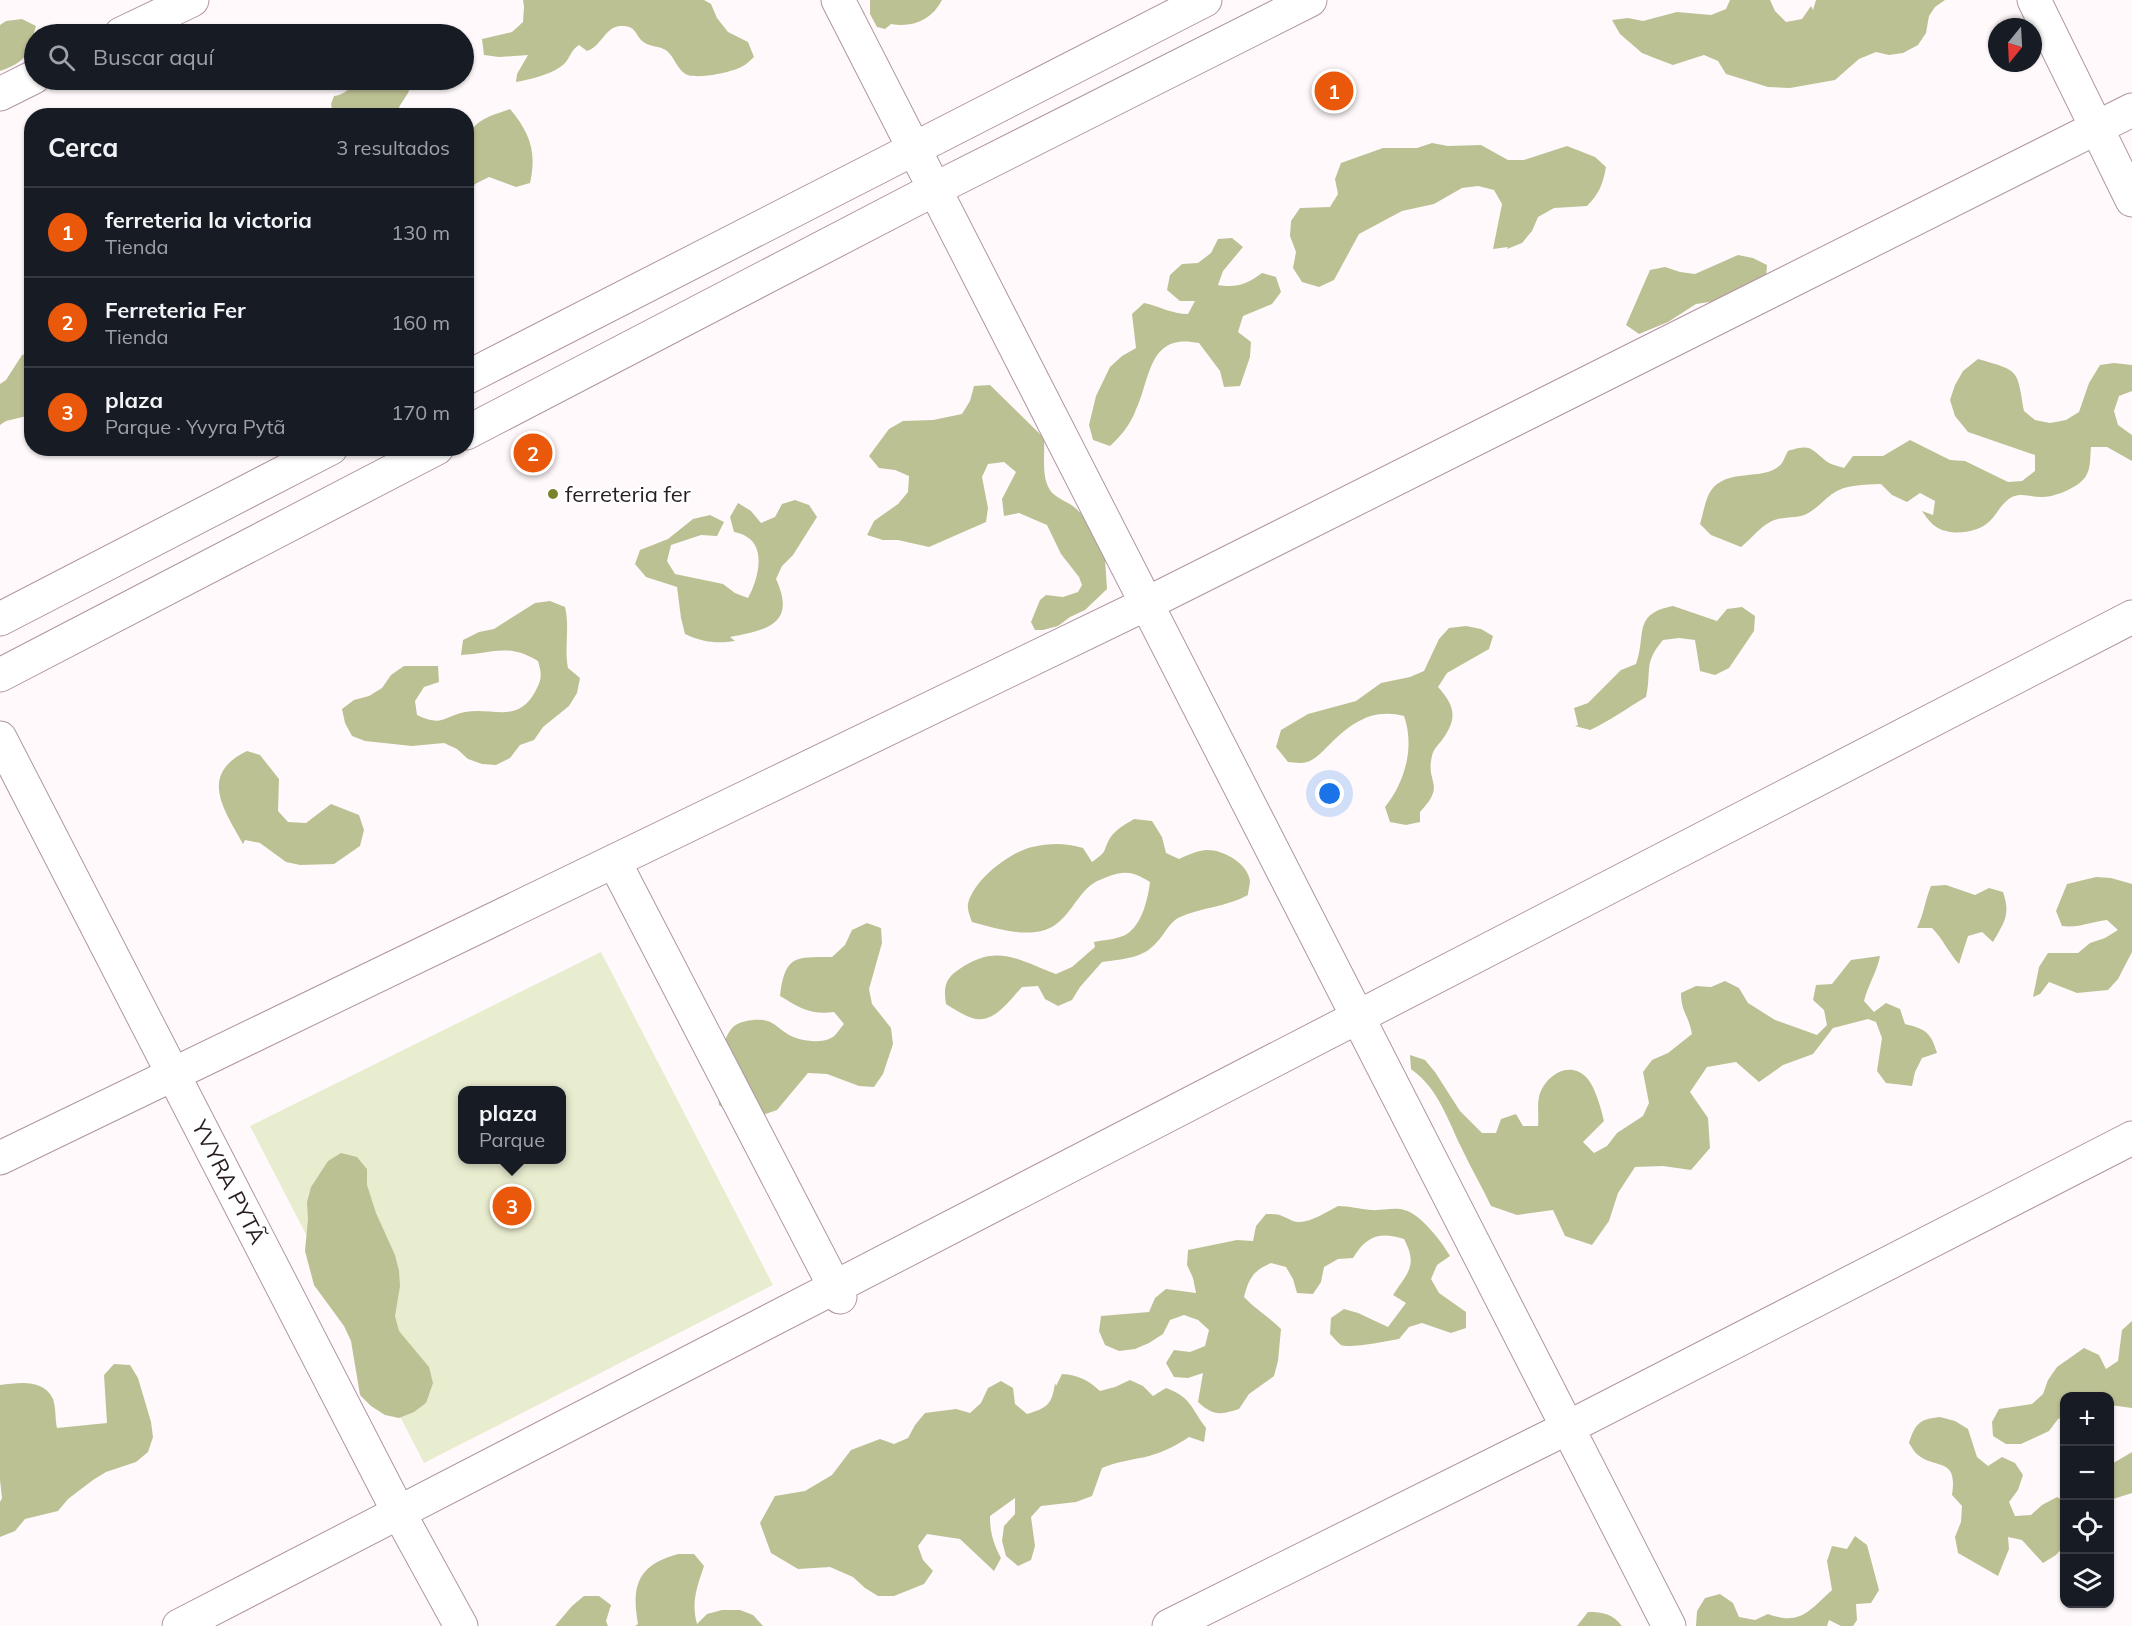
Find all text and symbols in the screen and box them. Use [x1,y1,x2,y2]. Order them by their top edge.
north arrow [1988,18,2042,72]
search box [24,24,474,90]
icon: search [45,41,78,74]
text: Buscar aquí [93,43,214,71]
pin: 1 [1314,68,1354,113]
text: Cerca [48,131,118,164]
text: 3 resultados [336,135,450,160]
text: ferreteria la victoria [105,206,312,234]
text: 1 [62,220,74,245]
text: 130 m [391,220,450,245]
text: Tienda [105,234,168,259]
text: Ferreteria Fer [105,296,246,324]
text: 2 [62,310,74,335]
text: 160 m [391,310,450,335]
text: Tienda [105,324,168,349]
text: plaza [105,386,163,414]
text: 3 [62,400,74,425]
text: 170 m [391,400,450,425]
text: Parque · Yvyra Pytã [105,414,286,439]
pin: 2 [514,430,552,476]
place label: ferreteria fer [565,480,691,508]
marker: ferreteria fer [546,487,560,501]
your location [1315,779,1344,808]
popup [458,1086,566,1164]
text: plaza [479,1099,537,1127]
street label: YVYRA PYTÃ [185,1114,272,1249]
text: Parque [479,1127,545,1152]
pin: 3 [492,1184,532,1228]
map controls [2060,1392,2114,1608]
button: + [2060,1392,2114,1446]
button: − [2060,1446,2114,1500]
button: locate [2060,1500,2114,1554]
button: layers [2060,1554,2114,1608]

